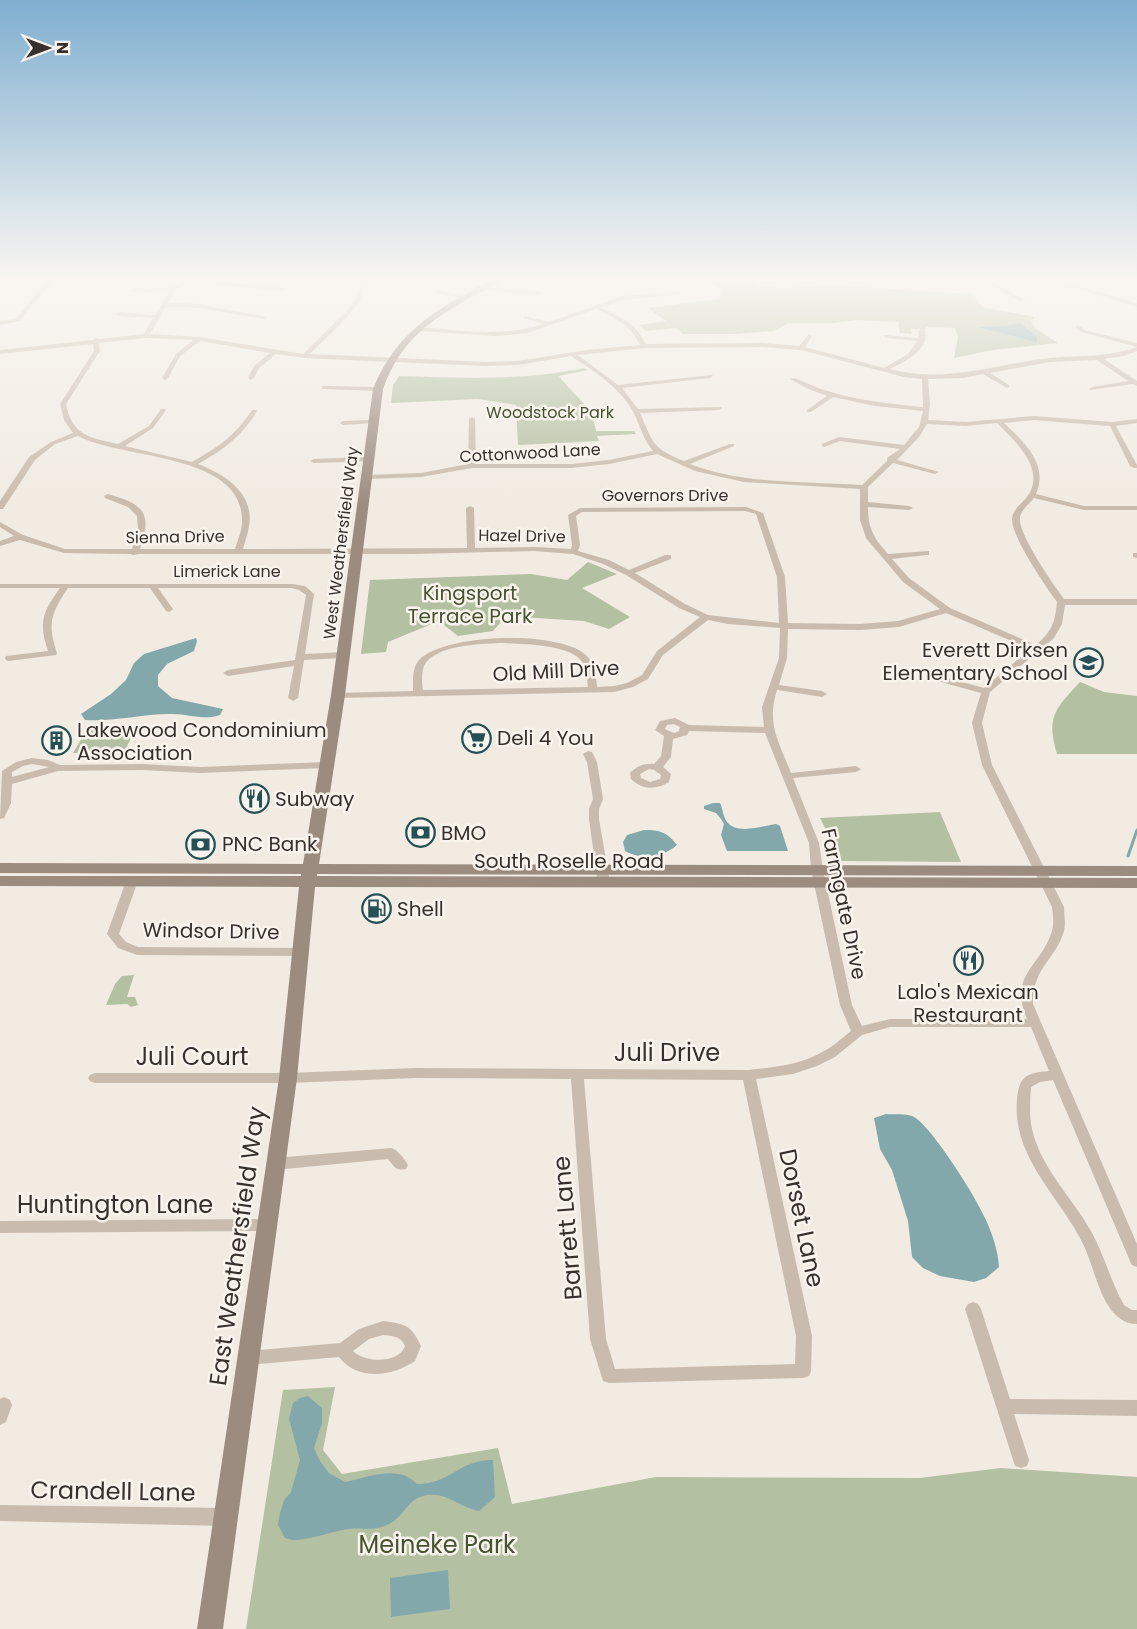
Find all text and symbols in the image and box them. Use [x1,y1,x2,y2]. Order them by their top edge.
north arrow [18,18,78,78]
text: N [51,42,74,54]
park label: Woodstock Park [486,401,615,424]
street label: Cottonwood Lane [459,438,601,468]
street label: West Weathersfield Way [318,445,364,641]
street label: Governors Drive [602,484,728,507]
street label: Hazel Drive [478,524,566,548]
street label: Sienna Drive [125,525,225,549]
street label: Limerick Lane [173,560,281,583]
park label: Kingsport Terrace Park [408,579,533,630]
place label: Everett Dirksen Elementary School [883,636,1068,687]
school or university icon: Everett Dirksen Elementary School [1073,646,1105,678]
street label: Old Mill Drive [492,654,620,688]
place label: Lakewood Condominium Association [77,716,327,767]
supermarket icon: Deli 4 You [460,722,492,754]
place label: Deli 4 You [497,724,594,752]
building icon: Lakewood Condominium Association [40,725,72,757]
restaurant icon: Subway [238,783,270,815]
place label: Subway [275,785,354,813]
bank icon: BMO [404,817,436,849]
place label: BMO [441,819,486,847]
street label: Farmgate Drive [814,826,874,982]
bank icon: PNC Bank [185,828,217,860]
place label: PNC Bank [222,830,318,858]
street label: South Roselle Road [474,847,664,875]
fuel station icon: Shell [360,893,392,925]
place label: Shell [397,895,444,923]
street label: Windsor Drive [142,916,280,946]
restaurant icon: Lalo's Mexican Restaurant [952,945,984,977]
place label: Lalo's Mexican Restaurant [897,978,1039,1029]
street label: Juli Drive [614,1036,720,1069]
street label: Juli Court [135,1040,249,1073]
street label: East Weathersfield Way [201,1104,273,1388]
street label: Dorset Lane [771,1146,833,1290]
street label: Barrett Lane [544,1155,590,1301]
street label: Huntington Lane [17,1188,213,1221]
street label: Crandell Lane [30,1473,196,1509]
park label: Meineke Park [359,1528,516,1561]

